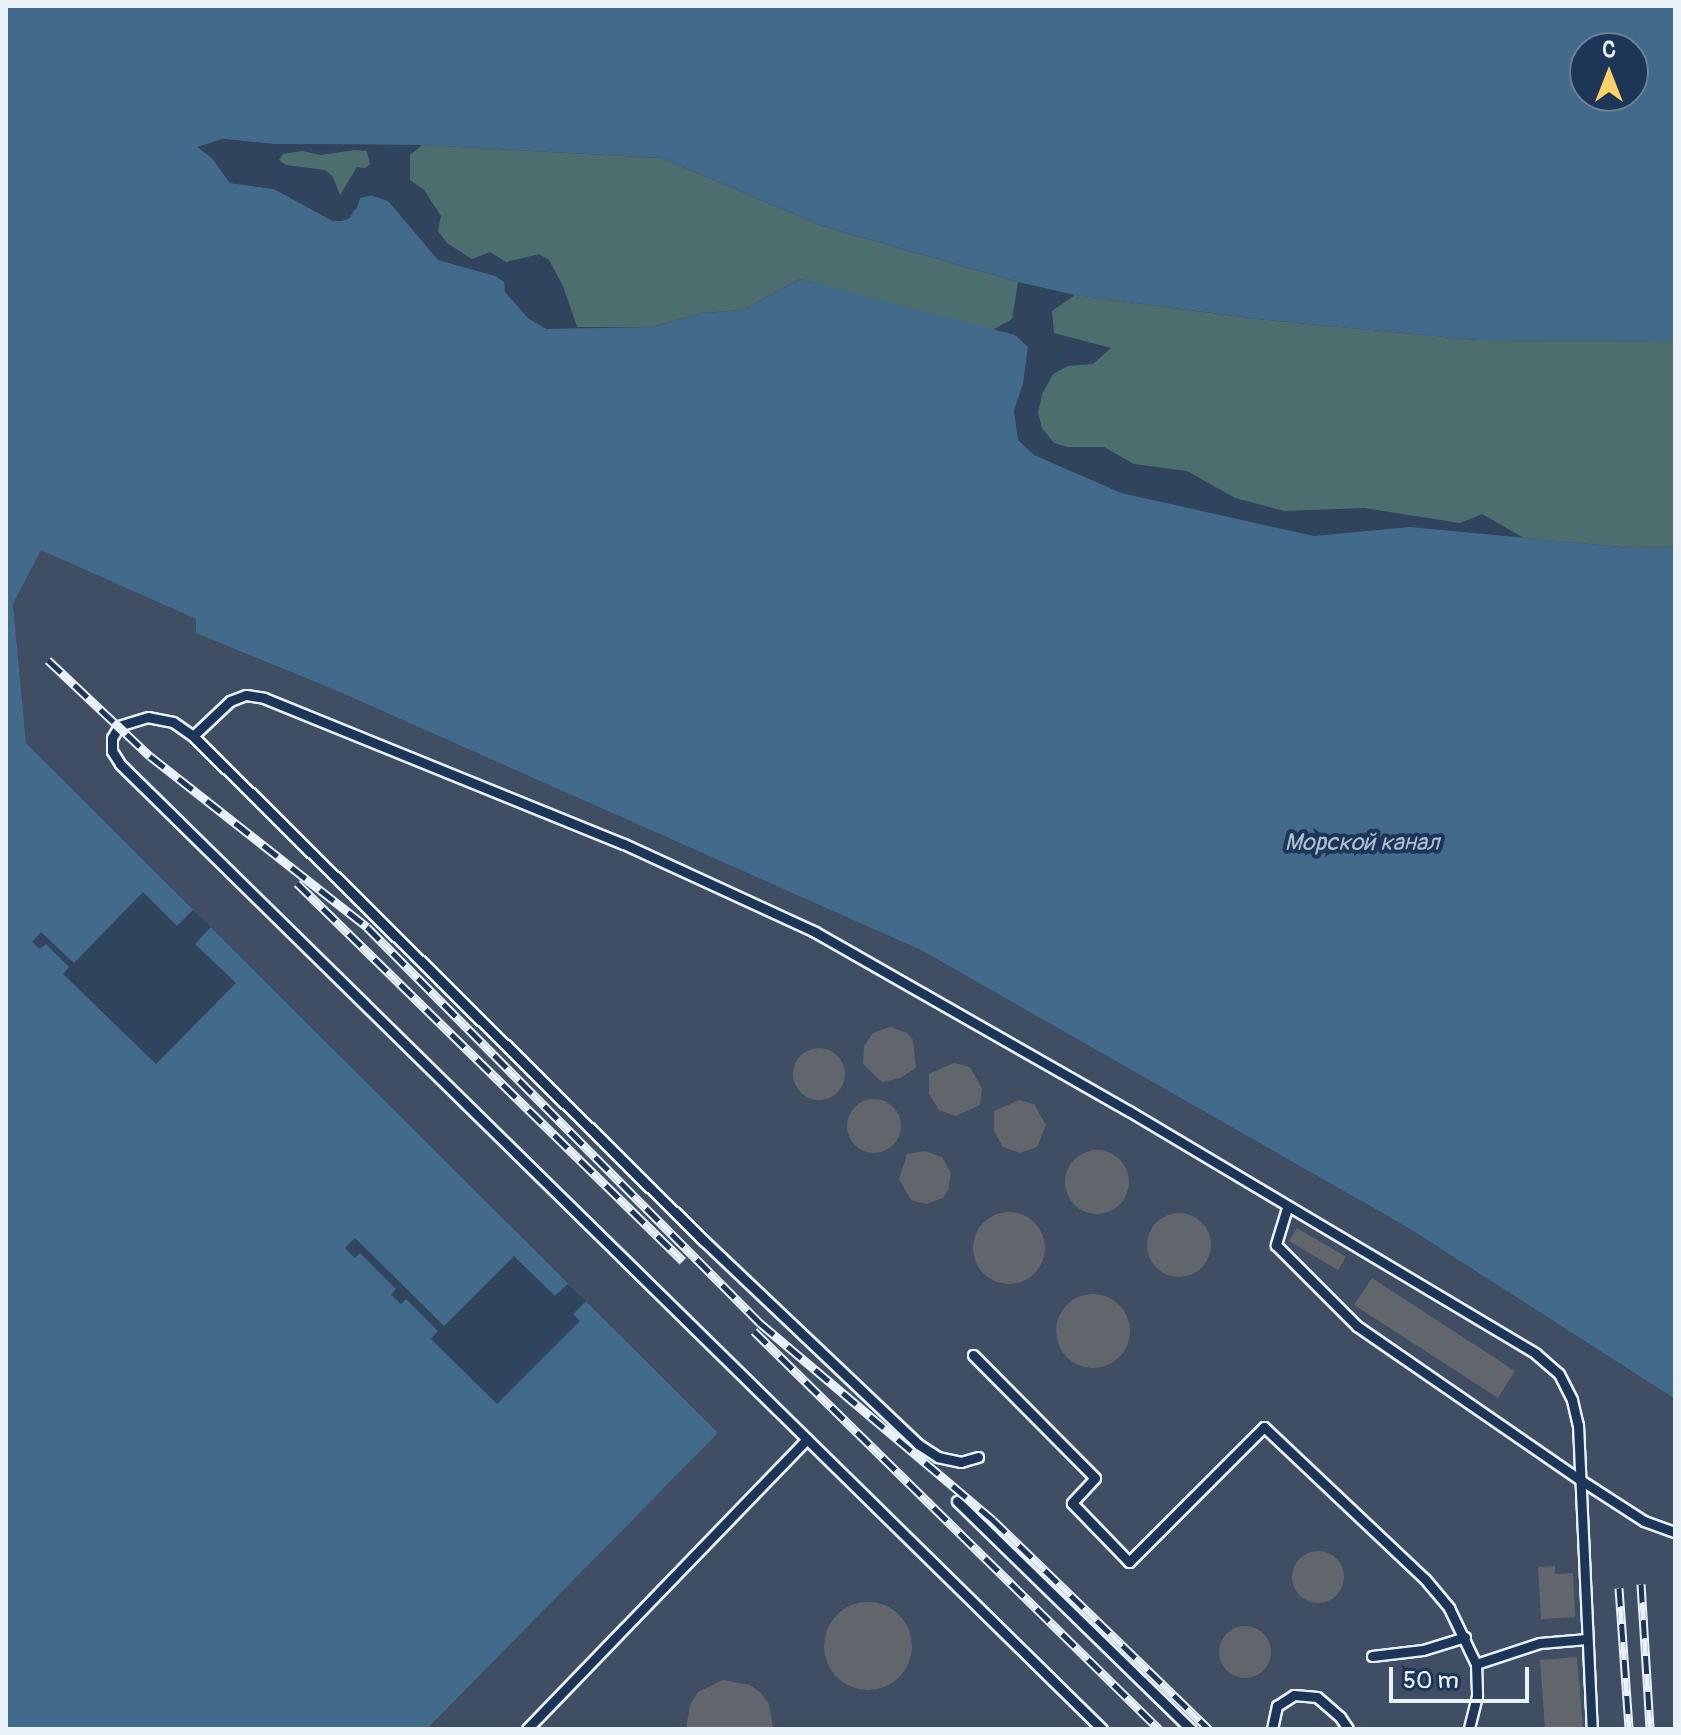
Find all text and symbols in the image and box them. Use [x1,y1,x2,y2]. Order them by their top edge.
north arrow [1569,32,1649,112]
text: С [1602,36,1616,64]
water label: Морской канал [1285,829,1439,857]
scale bar [1393,1651,1533,1701]
text: 50 m [1403,1666,1459,1695]

